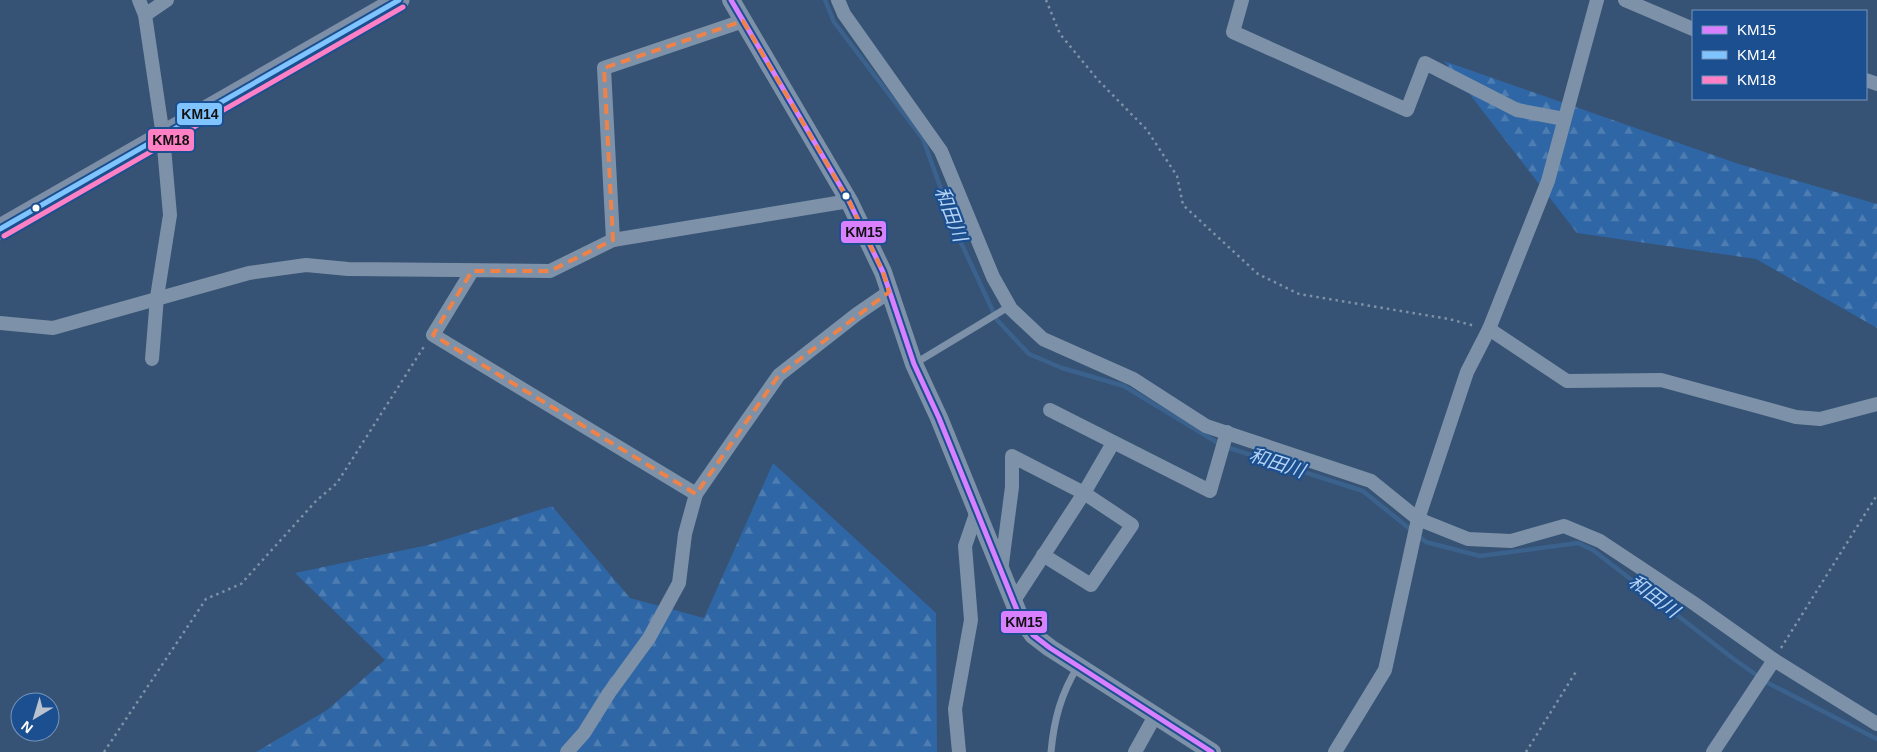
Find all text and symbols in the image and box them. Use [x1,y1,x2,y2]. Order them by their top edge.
legend [1692,10,1867,100]
text: KM15 [1737,21,1776,38]
text: KM14 [1737,46,1776,63]
text: KM18 [1737,71,1776,88]
line badge: KM14 [176,102,223,126]
text: KM14 [181,106,219,122]
line badge: KM18 [147,128,195,152]
text: KM18 [152,132,190,148]
water label: 和田川 [931,184,972,246]
unlabelled marker [841,191,851,201]
unlabelled marker [31,203,41,213]
line badge: KM15 [840,220,887,244]
text: KM15 [845,224,883,240]
water label: 和田川 [1247,444,1309,482]
water label: 和田川 [1625,570,1685,623]
line badge: KM15 [1000,610,1048,634]
text: KM15 [1005,614,1043,630]
north arrow [10,692,60,742]
text: N [18,718,36,737]

